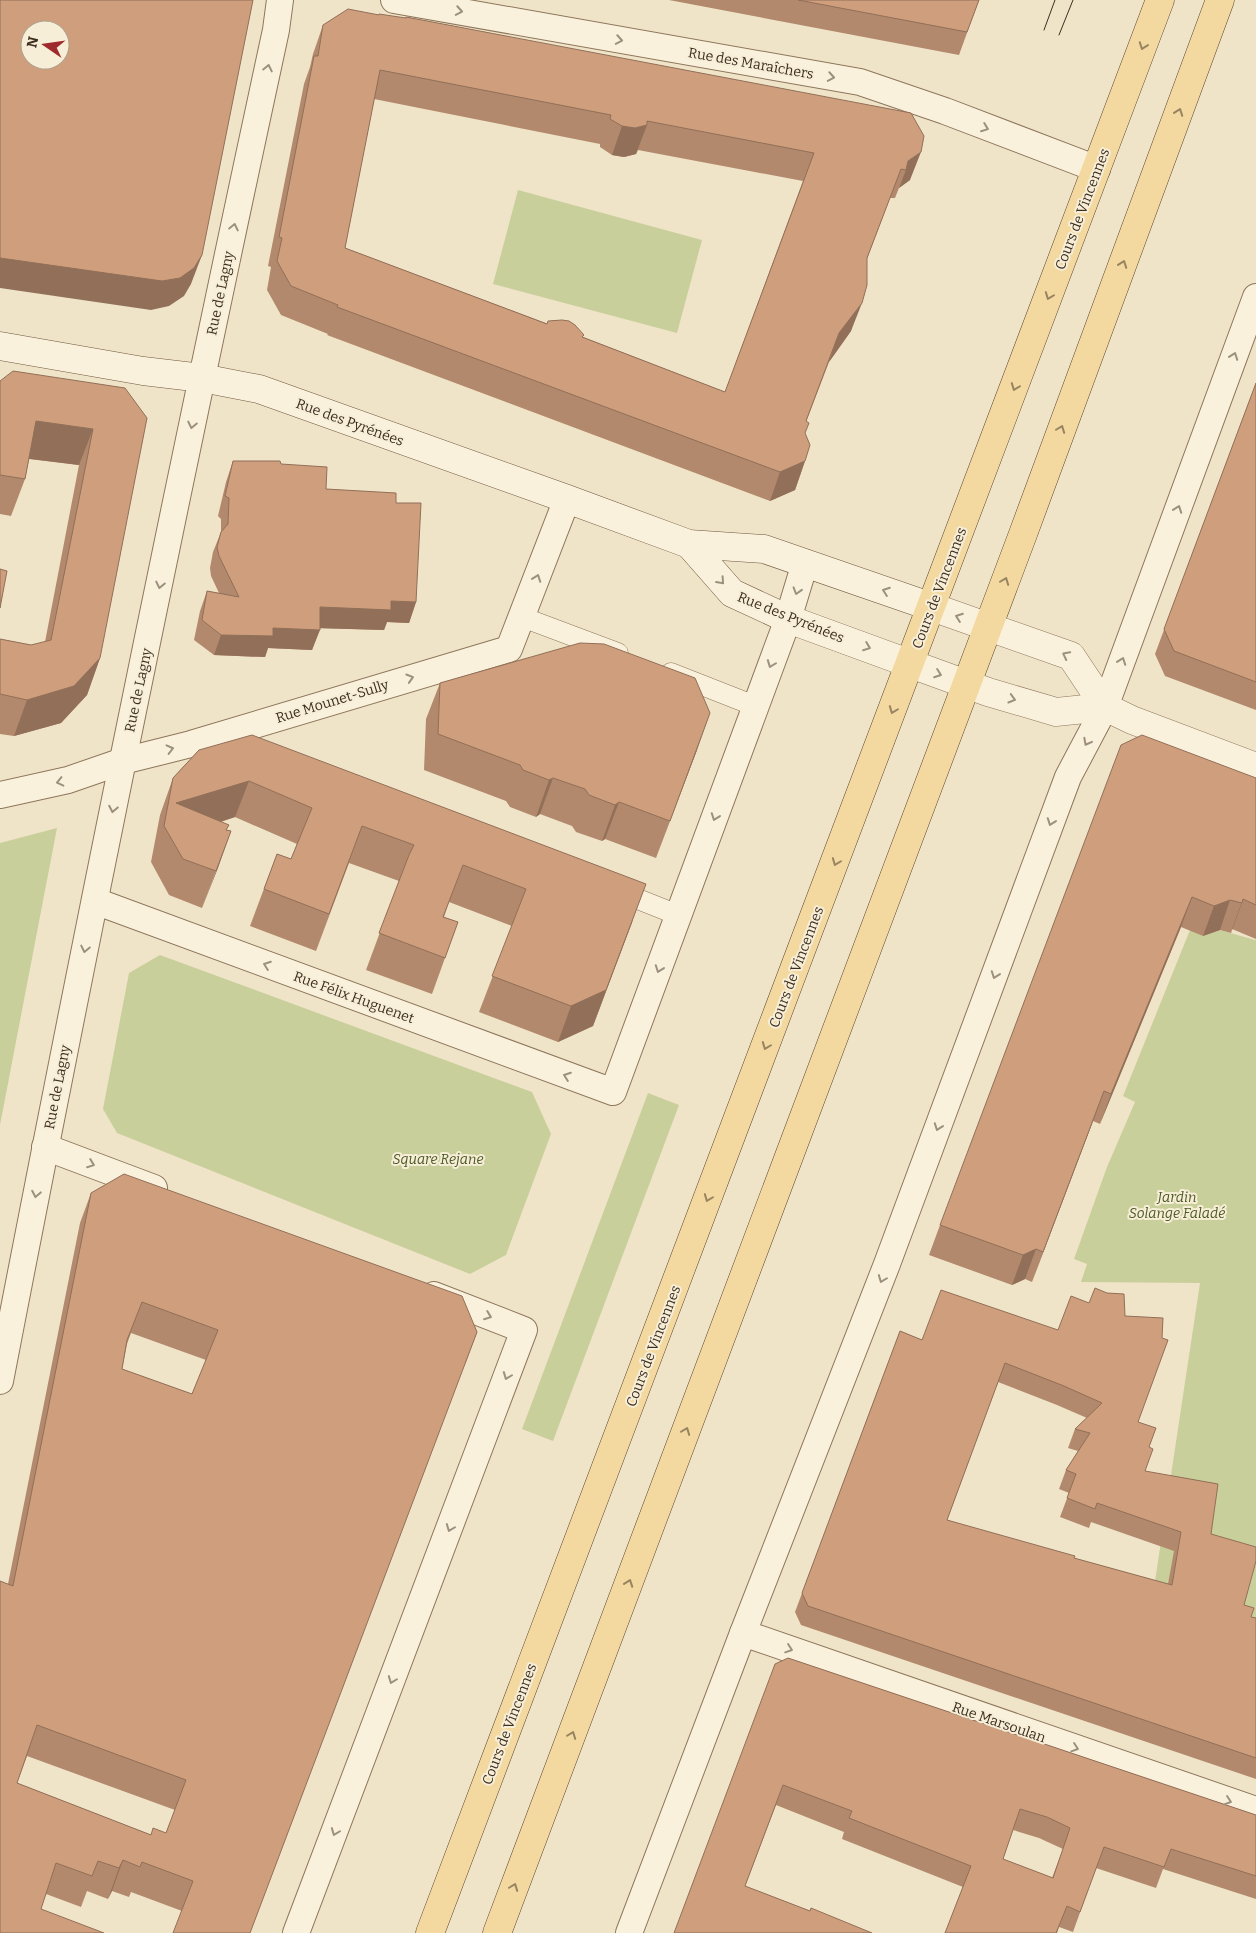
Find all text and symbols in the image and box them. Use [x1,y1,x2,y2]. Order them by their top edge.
one-way arrow [455,6,464,16]
north arrow [20,20,70,70]
one-way arrow [615,34,624,44]
text: N [23,35,42,49]
one-way arrow [1139,41,1149,49]
street label: Rue des Maraîchers [687,44,815,83]
one-way arrow [262,64,273,73]
one-way arrow [827,71,836,81]
one-way arrow [1173,108,1183,116]
one-way arrow [980,121,989,132]
street label: Cours de Vincennes [1052,146,1113,272]
one-way arrow [228,223,238,232]
street label: Rue de Lagny [203,249,238,337]
one-way arrow [1117,260,1127,269]
one-way arrow [1045,291,1055,300]
one-way arrow [1228,353,1238,361]
one-way arrow [1010,382,1021,391]
street label: Rue des Pyrénées [294,395,406,450]
one-way arrow [188,421,198,430]
one-way arrow [1055,425,1065,433]
one-way arrow [1172,505,1182,514]
street label: Cours de Vincennes [909,525,970,651]
one-way arrow [531,574,541,582]
one-way arrow [715,575,724,584]
one-way arrow [998,577,1009,586]
one-way arrow [155,580,166,589]
one-way arrow [792,586,802,594]
one-way arrow [882,587,891,597]
street label: Rue des Pyrénées [735,588,847,647]
one-way arrow [956,613,964,623]
one-way arrow [863,642,871,652]
street label: Rue de Lagny [121,646,156,734]
one-way arrow [1062,652,1071,662]
one-way arrow [1116,658,1126,666]
one-way arrow [767,659,777,668]
one-way arrow [933,668,942,678]
one-way arrow [405,674,414,684]
street label: Rue Mounet-Sully [274,676,391,727]
one-way arrow [1007,694,1015,704]
one-way arrow [889,705,899,713]
one-way arrow [1083,737,1093,746]
one-way arrow [166,744,175,755]
one-way arrow [56,776,64,787]
one-way arrow [109,804,119,813]
one-way arrow [711,812,721,820]
one-way arrow [1047,818,1057,826]
one-way arrow [832,857,842,865]
street label: Cours de Vincennes [766,904,827,1030]
one-way arrow [80,944,91,953]
one-way arrow [263,961,272,971]
one-way arrow [655,964,665,973]
street label: Rue Félix Huguenet [291,968,416,1027]
one-way arrow [991,970,1001,979]
one-way arrow [762,1041,772,1050]
street label: Rue de Lagny [41,1043,74,1131]
one-way arrow [563,1072,572,1082]
one-way arrow [934,1122,944,1131]
park label: Square Rejane [393,1151,483,1168]
one-way arrow [86,1158,95,1168]
park label: Jardin Solange Faladé [1129,1189,1225,1222]
one-way arrow [32,1190,42,1199]
one-way arrow [704,1193,715,1202]
one-way arrow [877,1274,888,1283]
street label: Cours de Vincennes [623,1283,684,1409]
one-way arrow [483,1310,492,1320]
one-way arrow [503,1371,513,1379]
one-way arrow [680,1427,690,1436]
one-way arrow [445,1523,455,1531]
one-way arrow [623,1579,633,1588]
one-way arrow [784,1644,792,1654]
street label: Cours de Vincennes [479,1661,540,1787]
one-way arrow [388,1675,398,1683]
street label: Rue Marsoulan [950,1699,1048,1746]
one-way arrow [566,1732,576,1740]
one-way arrow [1070,1742,1078,1752]
one-way arrow [1224,1795,1232,1805]
one-way arrow [330,1827,340,1835]
one-way arrow [509,1884,519,1892]

